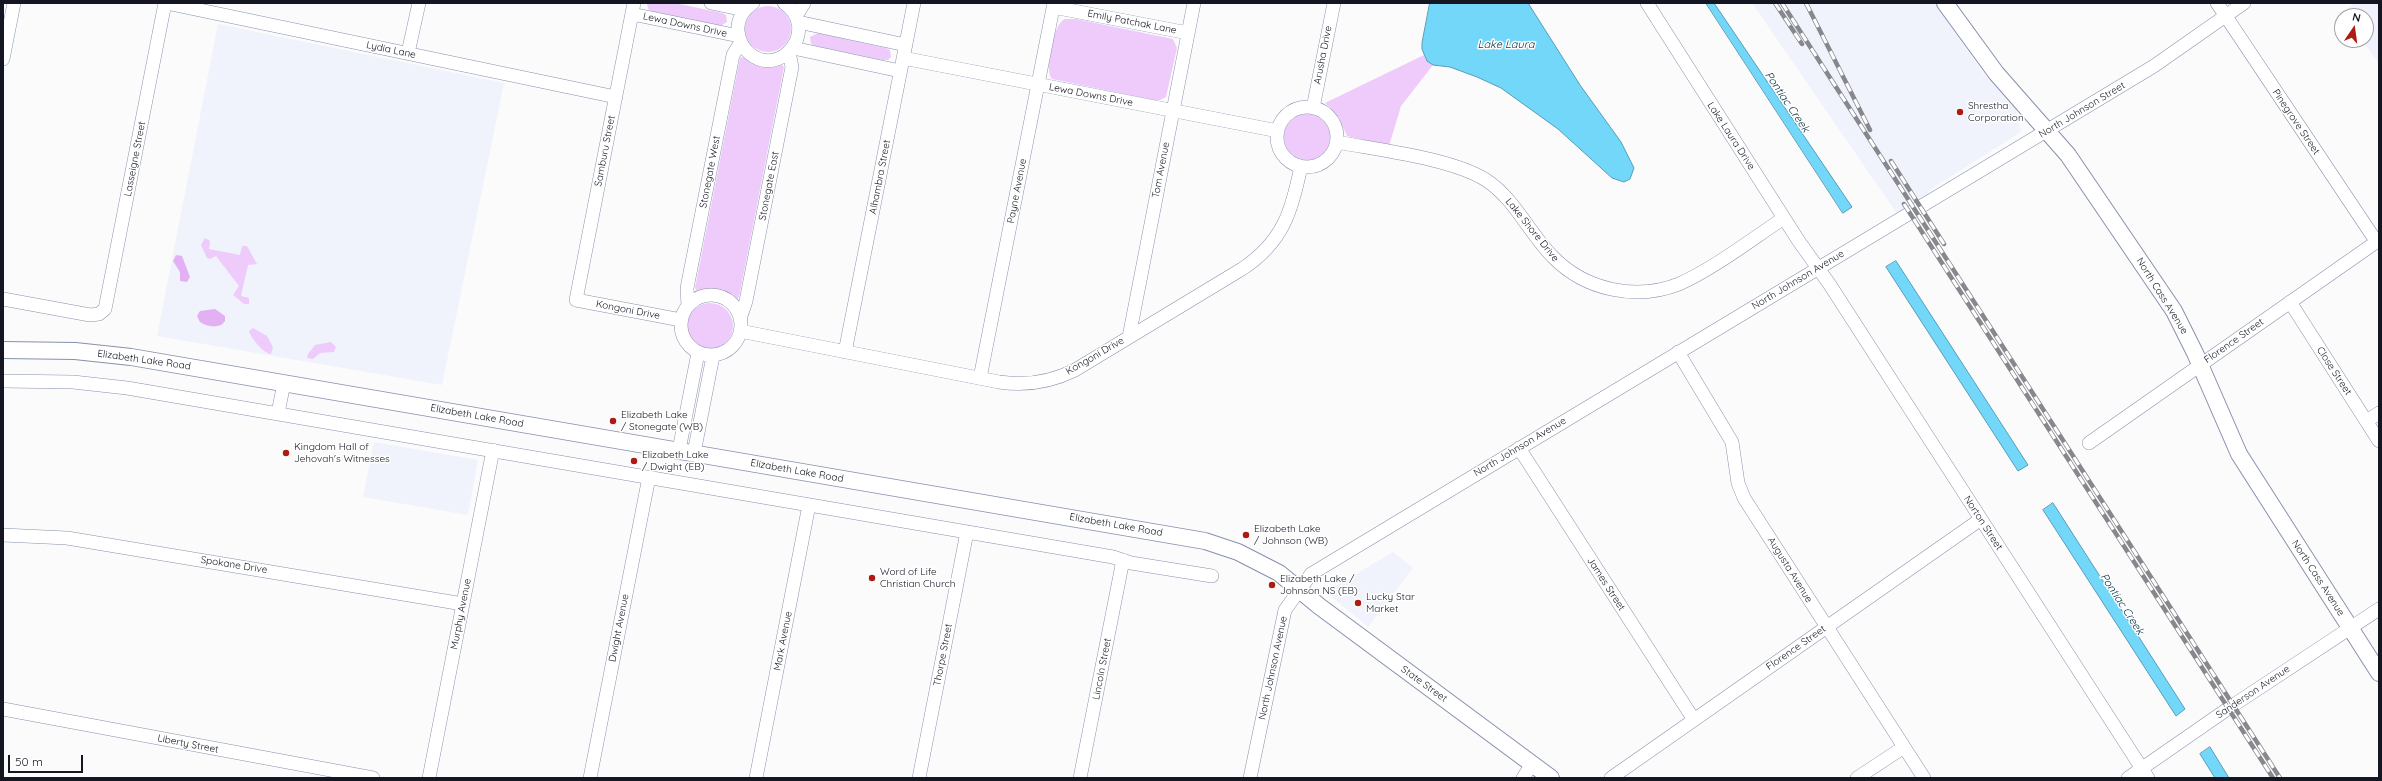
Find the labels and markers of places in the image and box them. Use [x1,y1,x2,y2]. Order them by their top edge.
place label: Shrestha Corporation [1968,100,2024,124]
marker: Shrestha Corporation [1955,107,1965,117]
place label: Elizabeth Lake / Stonegate (WB) [621,409,703,432]
marker: Elizabeth Lake / Stonegate (WB) [608,416,618,426]
place label: Kingdom Hall of Jehovah's Witnesses [294,441,390,464]
marker: Kingdom Hall of Jehovah's Witnesses [281,448,291,458]
place label: Elizabeth Lake / Dwight (EB) [642,449,709,472]
marker: Elizabeth Lake / Dwight (EB) [629,456,639,466]
place label: Elizabeth Lake / Johnson (WB) [1254,523,1328,546]
marker: Elizabeth Lake / Johnson (WB) [1241,530,1251,540]
place label: Word of Life Christian Church [880,566,955,590]
marker: Word of Life Christian Church [867,573,877,583]
place label: Elizabeth Lake / Johnson NS (EB) [1280,573,1358,596]
marker: Elizabeth Lake / Johnson NS (EB) [1267,580,1277,590]
place label: Lucky Star Market [1366,591,1415,614]
marker: Lucky Star Market [1353,598,1363,608]

